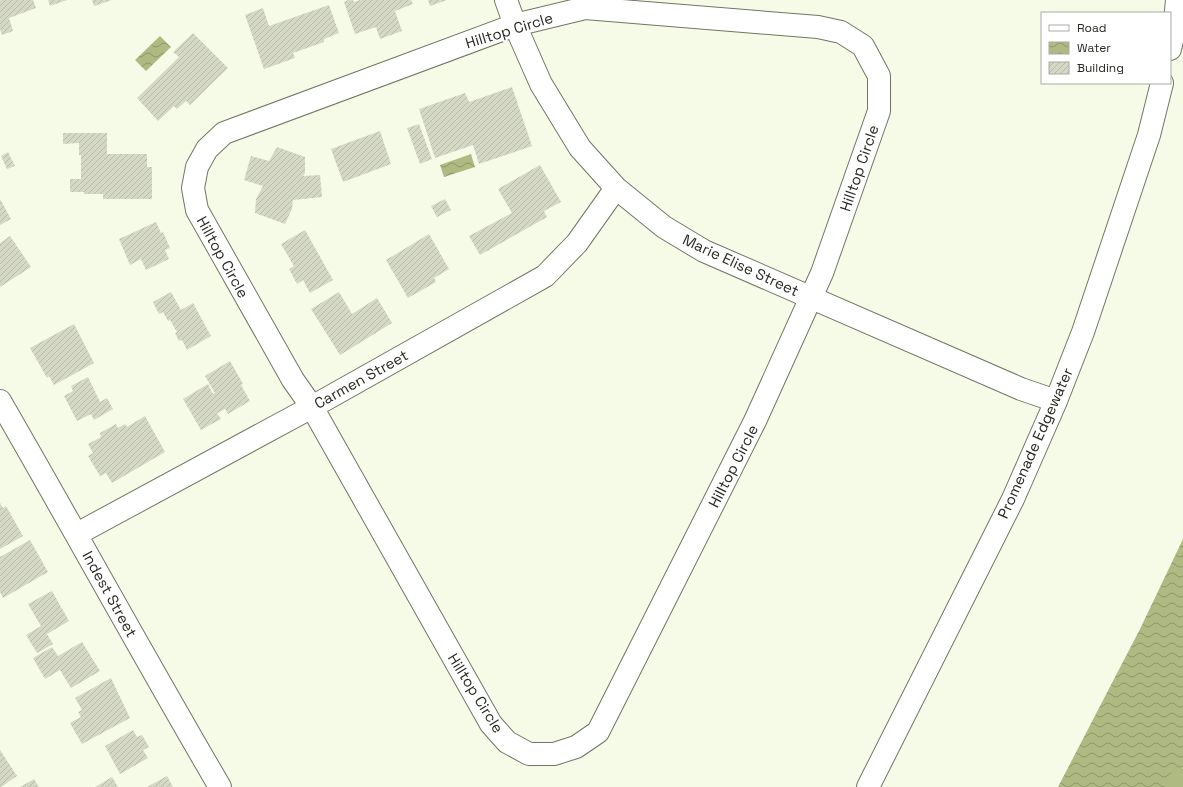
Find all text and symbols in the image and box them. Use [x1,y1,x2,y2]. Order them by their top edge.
street label: Hilltop Circle [463,8,555,52]
legend [1041,12,1171,84]
text: Road [1077,20,1106,36]
text: Water [1077,40,1111,56]
text: Building [1077,60,1124,76]
street label: Hilltop Circle [835,122,883,214]
street label: Hilltop Circle [193,213,253,301]
street label: Marie Elise Street [680,230,802,300]
street label: Carmen Street [311,345,411,413]
street label: Promenade Edgewater [993,364,1077,521]
street label: Hilltop Circle [704,421,762,511]
street label: Indest Street [78,548,142,641]
street label: Hilltop Circle [444,650,508,737]

